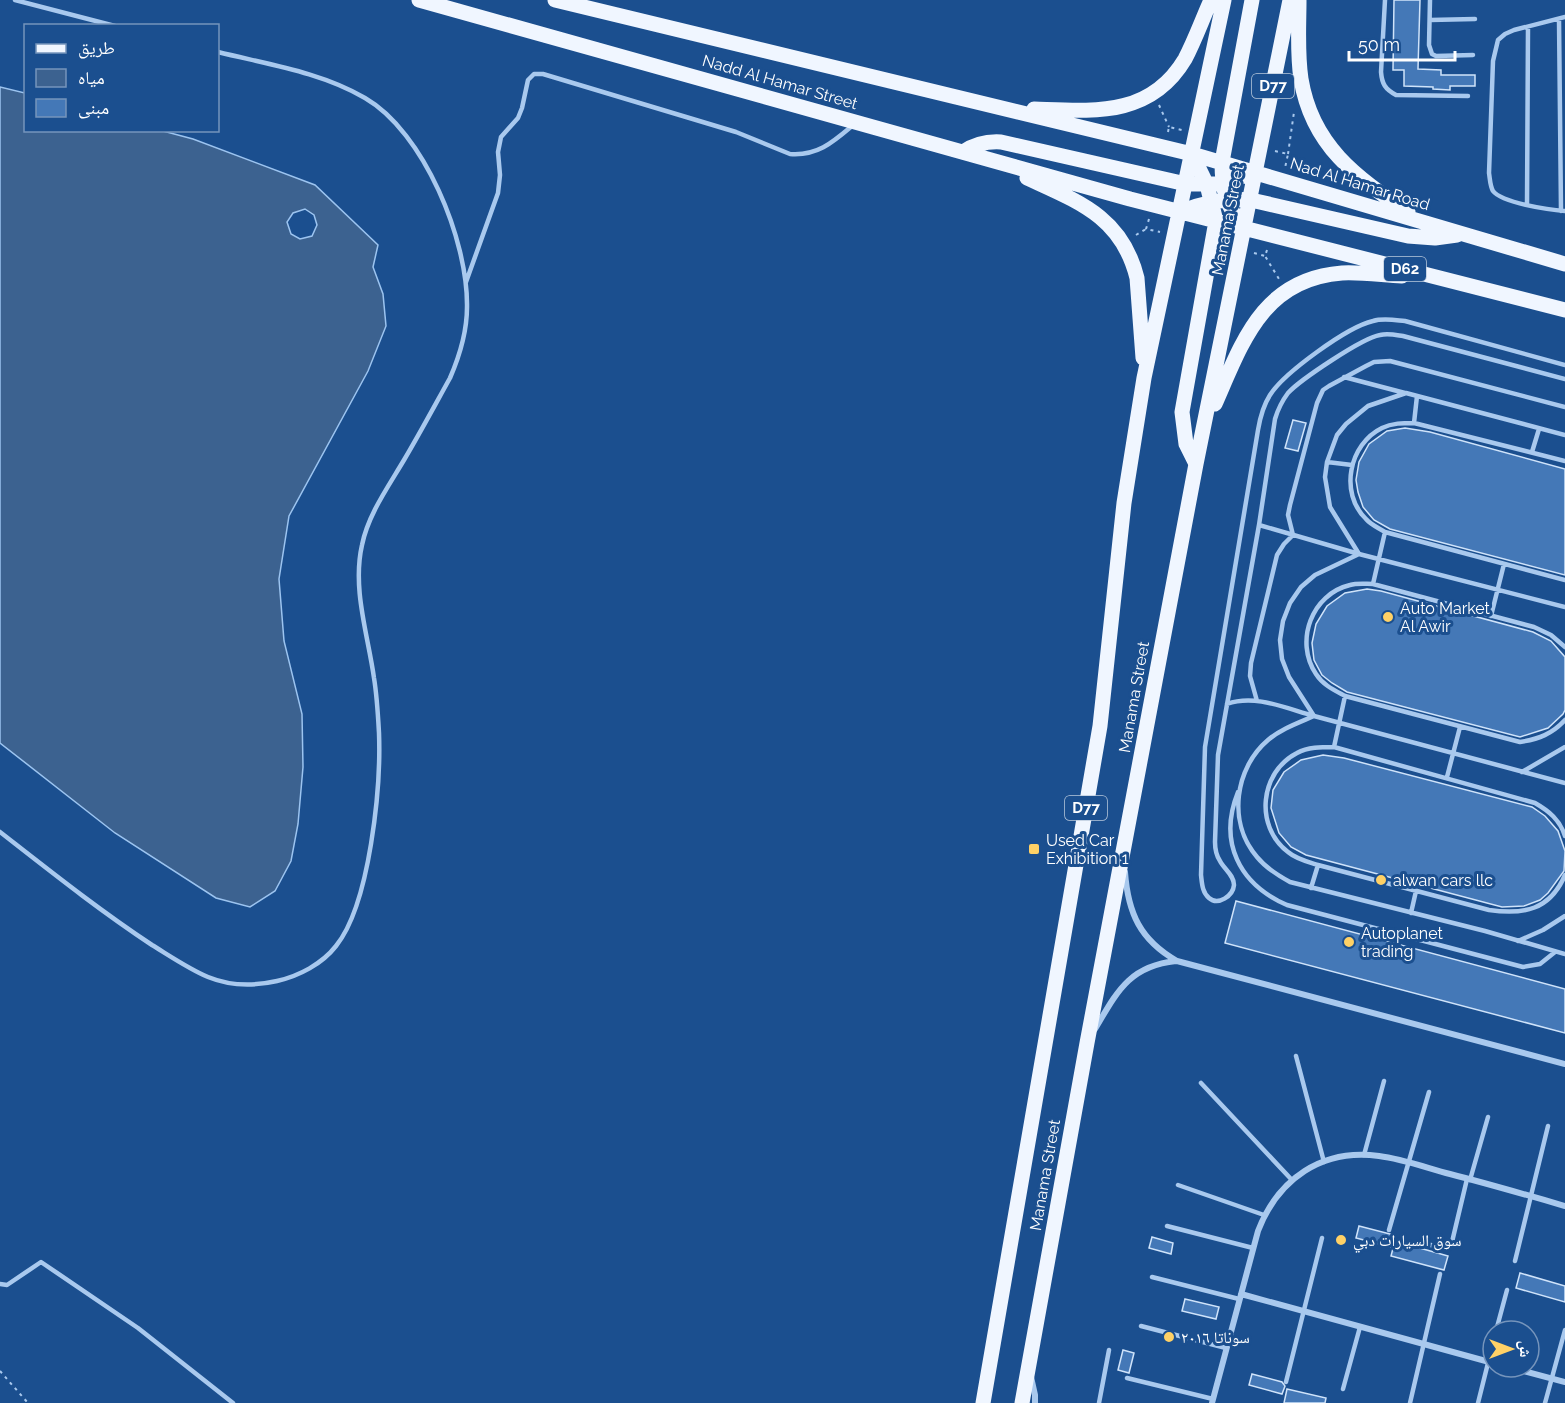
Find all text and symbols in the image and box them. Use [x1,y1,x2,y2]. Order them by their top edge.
legend [24,24,219,132]
scale bar [1349,24,1456,62]
text: 50 m [1358,34,1400,55]
text: طريق [78,37,115,59]
street label: Nadd Al Hamar Street [700,51,861,113]
text: مياه [78,67,105,88]
road number: D77 [1252,74,1294,98]
text: مبنى [78,97,109,119]
street label: Nad Al Hamar Road [1288,154,1432,214]
street label: Manama Street [1208,162,1248,277]
road number: D62 [1384,257,1426,281]
place label: Auto Market Al Awir [1400,599,1491,636]
marker: Auto Market Al Awir [1381,610,1395,624]
street label: Manama Street [1115,639,1153,754]
road number: D77 [1065,796,1107,820]
place label: Used Car Exhibition 1 [1046,831,1129,868]
marker: Used Car Exhibition 1 [1027,842,1041,856]
place label: alwan cars llc [1393,871,1493,890]
marker: alwan cars llc [1374,873,1388,887]
place label: Autoplanet trading [1361,924,1443,961]
marker: Autoplanet trading [1342,935,1356,949]
street label: Manama Street [1026,1117,1064,1232]
place label: سوق السيارات دبي [1353,1231,1462,1253]
marker: سوق السيارات دبي [1334,1233,1348,1247]
north arrow [1481,1319,1541,1379]
place label: سوناتا ٢٠١٦ [1181,1328,1250,1347]
marker: سوناتا ٢٠١٦ [1162,1330,1176,1344]
text: ش [1516,1341,1535,1358]

